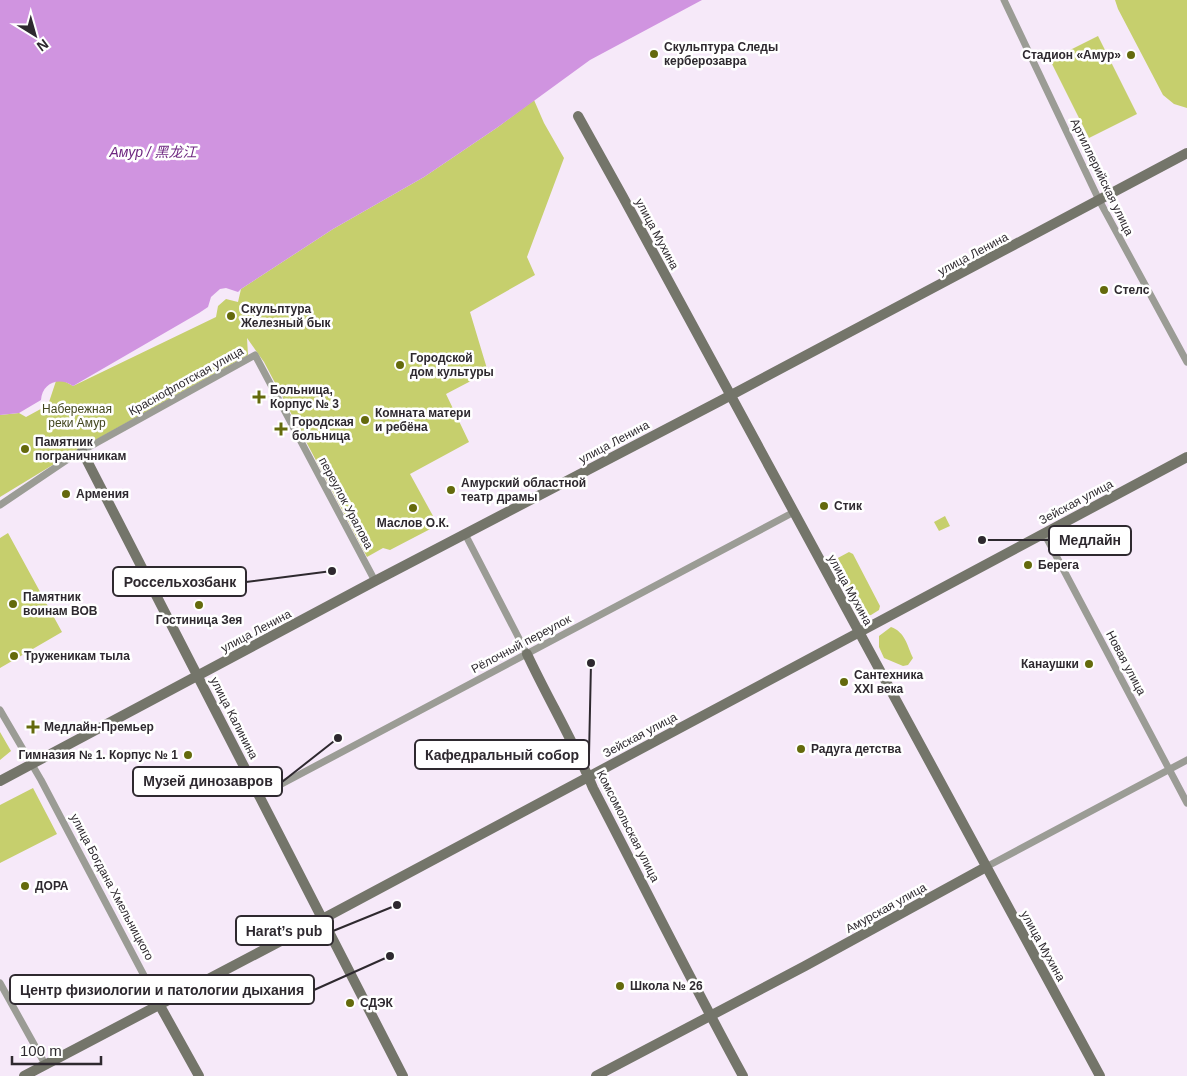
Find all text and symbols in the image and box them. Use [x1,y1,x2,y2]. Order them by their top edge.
north arrow [10,10,60,60]
text: N [34,36,52,55]
place label: Скульптура Следы керберозавра [664,40,778,68]
marker: Скульптура Следы керберозавра [648,48,660,60]
place label: Стадион «Амур» [1022,48,1121,62]
marker: Стадион «Амур» [1125,49,1137,61]
street label: Артиллерийская улица [1068,116,1137,238]
water label: Амур / 黑龙江 [108,144,199,160]
street label: улица Мухина [632,196,682,272]
street label: улица Ленина [935,229,1011,278]
place label: Стелс [1114,283,1150,297]
marker: Стелс [1098,284,1110,296]
place label: Скульптура Железный бык [240,302,331,330]
marker: Скульптура Железный бык [225,310,237,322]
street label: Краснофлотская улица [126,343,246,418]
place label: Городской дом культуры [410,351,494,379]
marker: Городской дом культуры [394,359,406,371]
place label: Больница, Корпус № 3 [270,383,339,411]
marker: Больница, Корпус № 3 [252,390,266,404]
park label: Набережная реки Амур [42,402,112,430]
place label: Комната матери и ребёна [375,406,471,434]
marker: Комната матери и ребёна [359,414,371,426]
place label: Городская больница [292,415,354,443]
street label: улица Ленина [576,417,652,466]
marker: Городская больница [274,422,288,436]
place label: Памятник пограничникам [35,435,126,463]
marker: Памятник пограничникам [19,443,31,455]
street label: переулок Уралова [316,455,376,551]
place label: Амурский областной театр драмы [461,476,586,504]
street label: Зейская улица [1037,477,1116,527]
marker: Амурский областной театр драмы [445,484,457,496]
place label: Армения [76,487,129,501]
marker: Армения [60,488,72,500]
place label: Стик [834,499,863,513]
marker: Стик [818,500,830,512]
marker: Маслов О.К. [407,502,419,514]
place label: Маслов О.К. [377,516,449,530]
callout: Медлайн [1049,526,1131,555]
text: Медлайн [1059,532,1121,548]
street label: улица Мухина [825,552,875,628]
place label: Берега [1038,558,1079,572]
marker: Берега [1022,559,1034,571]
callout: Россельхозбанк [113,567,246,596]
text: Россельхозбанк [124,574,237,590]
place label: Памятник воинам ВОВ [23,590,98,618]
marker: Памятник воинам ВОВ [7,598,19,610]
marker: Гостиница Зея [193,599,205,611]
street label: улица Ленина [218,606,294,655]
street label: Рёлочный переулок [469,611,574,676]
place label: Гостиница Зея [156,613,242,627]
street label: Новая улица [1103,628,1149,698]
place label: Труженикам тыла [24,649,130,663]
marker: Труженикам тыла [8,650,20,662]
place label: Канаушки [1021,657,1079,671]
marker: Канаушки [1083,658,1095,670]
place label: Сантехника XXI века [854,668,923,696]
street label: улица Калинина [207,675,261,762]
marker: Сантехника XXI века [838,676,850,688]
street label: Зейская улица [601,710,680,760]
marker: Медлайн-Премьер [26,720,40,734]
place label: Медлайн-Премьер [44,720,154,734]
callout: Кафедральный собор [415,740,589,769]
place label: Радуга детства [811,742,902,756]
marker: Радуга детства [795,743,807,755]
text: Кафедральный собор [425,747,579,763]
place label: Гимназия № 1. Корпус № 1 [18,748,178,762]
marker: Гимназия № 1. Корпус № 1 [182,749,194,761]
callout: Музей динозавров [133,767,282,796]
street label: Комсомольская улица [594,768,662,885]
text: Музей динозавров [143,773,273,789]
street label: улица Богдана Хмельницкого [67,811,157,963]
place label: ДОРА [35,879,69,893]
marker: ДОРА [19,880,31,892]
street label: Амурская улица [843,880,929,936]
street label: улица Мухина [1018,908,1068,984]
callout: Harat’s pub [236,916,333,945]
text: Harat’s pub [246,923,322,939]
callout: Центр физиологии и патологии дыхания [10,975,314,1004]
place label: Школа № 26 [630,979,703,993]
marker: Школа № 26 [614,980,626,992]
text: Центр физиологии и патологии дыхания [20,982,304,998]
place label: СДЭК [360,996,394,1010]
marker: СДЭК [344,997,356,1009]
scale bar [12,1034,101,1066]
text: 100 m [20,1042,62,1059]

